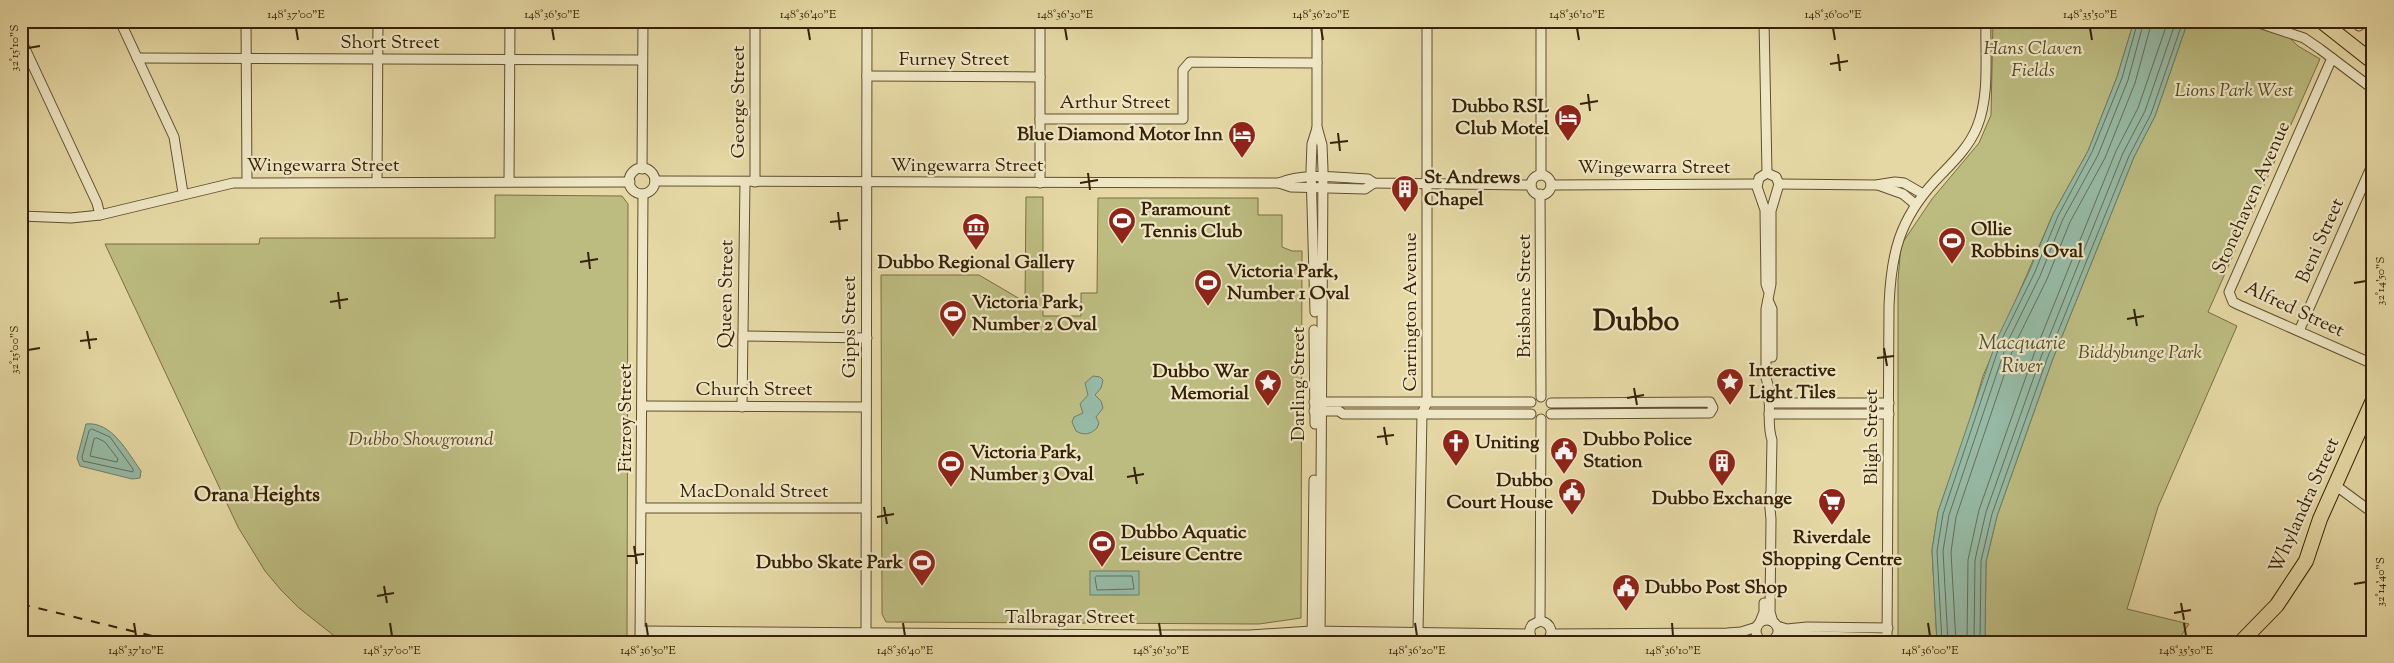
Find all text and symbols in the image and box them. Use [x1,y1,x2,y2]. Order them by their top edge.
text: 148°37'00"E [267,6,325,24]
text: 148°36'50"E [524,6,581,24]
text: 148°36'40"E [780,6,837,24]
text: 148°36'30"E [1037,6,1094,24]
text: 148°36'20"E [1292,6,1350,24]
text: 148°36'10"E [1549,6,1605,24]
text: 148°36'00"E [1804,6,1862,24]
text: 148°35'50"E [2063,6,2118,24]
text: 32°15'10"S [6,25,24,71]
street label: Short Street [340,30,440,57]
park label: Hans Claven Fields [1984,36,2082,85]
street label: George Street [726,45,753,159]
street label: Furney Street [899,47,1010,74]
park label: Lions Park West [2175,78,2294,105]
street label: Arthur Street [1060,90,1171,117]
place label: Dubbo RSL Club Motel [1452,94,1550,143]
hotel icon: Dubbo RSL Club Motel [1553,103,1583,142]
street label: Stonehaven Avenue [2206,117,2298,279]
hotel icon: Blue Diamond Motor Inn [1227,120,1257,159]
place label: Blue Diamond Motor Inn [1017,122,1224,149]
street label: Wingewarra Street [247,153,400,180]
street label: Wingewarra Street [891,153,1044,180]
street label: Wingewarra Street [1578,155,1731,182]
place label: St Andrews Chapel [1424,165,1521,214]
building icon: St Andrews Chapel [1390,174,1420,213]
street label: Beni Street [2290,194,2352,288]
place label: Paramount Tennis Club [1141,197,1243,246]
sports icon: Paramount Tennis Club [1107,206,1137,245]
museum icon: Dubbo Regional Gallery [961,212,991,251]
place label: Ollie Robbins Oval [1971,217,2084,266]
sports icon: Ollie Robbins Oval [1937,226,1967,265]
street label: Carrington Avenue [1398,232,1425,392]
street label: Brisbane Street [1512,234,1539,358]
street label: Queen Street [713,239,741,349]
place label: Dubbo Regional Gallery [877,250,1075,277]
text: 32°14'50"S [2372,257,2390,305]
place label: Victoria Park, Number 1 Oval [1227,259,1350,308]
sports icon: Victoria Park, Number 1 Oval [1193,268,1223,307]
street label: Gipps Street [837,275,864,378]
street label: Alfred Street [2240,275,2349,345]
place label: Victoria Park, Number 2 Oval [972,290,1098,339]
sports icon: Victoria Park, Number 2 Oval [938,299,968,338]
district label: Dubbo [1593,302,1679,344]
text: 32°15'00"S [6,326,24,374]
street label: Darling Street [1286,326,1313,441]
water label: Macquarie River [1978,330,2066,382]
park label: Biddybunge Park [2078,340,2202,367]
place label: Interactive Light Tiles [1749,358,1836,407]
place label: Dubbo War Memorial [1153,359,1250,408]
street label: Fitzroy Street [613,363,640,472]
place icon: Interactive Light Tiles [1715,367,1745,406]
place icon: Dubbo War Memorial [1253,368,1283,407]
street label: Church Street [695,377,813,404]
street label: Bligh Street [1859,388,1886,485]
park label: Dubbo Showground [348,427,494,454]
place label: Dubbo Police Station [1583,427,1692,476]
church icon: Uniting [1441,428,1471,467]
place label: Uniting [1475,430,1540,457]
street label: Whylandra Street [2263,433,2347,578]
public building icon: Dubbo Police Station [1549,436,1579,475]
place label: Victoria Park, Number 3 Oval [970,440,1095,489]
building icon: Dubbo Exchange [1707,448,1737,487]
sports icon: Victoria Park, Number 3 Oval [936,449,966,488]
place label: Dubbo Court House [1447,468,1554,517]
public building icon: Dubbo Court House [1557,477,1587,516]
street label: MacDonald Street [680,479,829,506]
district label: Orana Heights [194,482,320,511]
place label: Dubbo Exchange [1652,486,1792,513]
supermarket icon: Riverdale Shopping Centre [1817,487,1847,526]
place label: Dubbo Aquatic Leisure Centre [1121,520,1247,569]
place label: Riverdale Shopping Centre [1762,525,1902,574]
sports icon: Dubbo Aquatic Leisure Centre [1087,529,1117,568]
sports icon: Dubbo Skate Park [907,548,937,587]
place label: Dubbo Skate Park [756,550,904,577]
text: 32°14'40"S [2372,557,2390,607]
public building icon: Dubbo Post Shop [1611,573,1641,612]
place label: Dubbo Post Shop [1645,575,1788,602]
street label: Talbragar Street [1005,605,1135,632]
text: 148°37'10"E [108,642,165,660]
text: 148°37'00"E [363,642,421,660]
text: 148°36'50"E [620,642,677,660]
text: 148°36'40"E [877,642,934,660]
text: 148°36'30"E [1133,642,1190,660]
text: 148°36'20"E [1388,642,1446,660]
text: 148°36'10"E [1645,642,1701,660]
text: 148°36'00"E [1901,642,1959,660]
text: 148°35'50"E [2159,642,2214,660]

